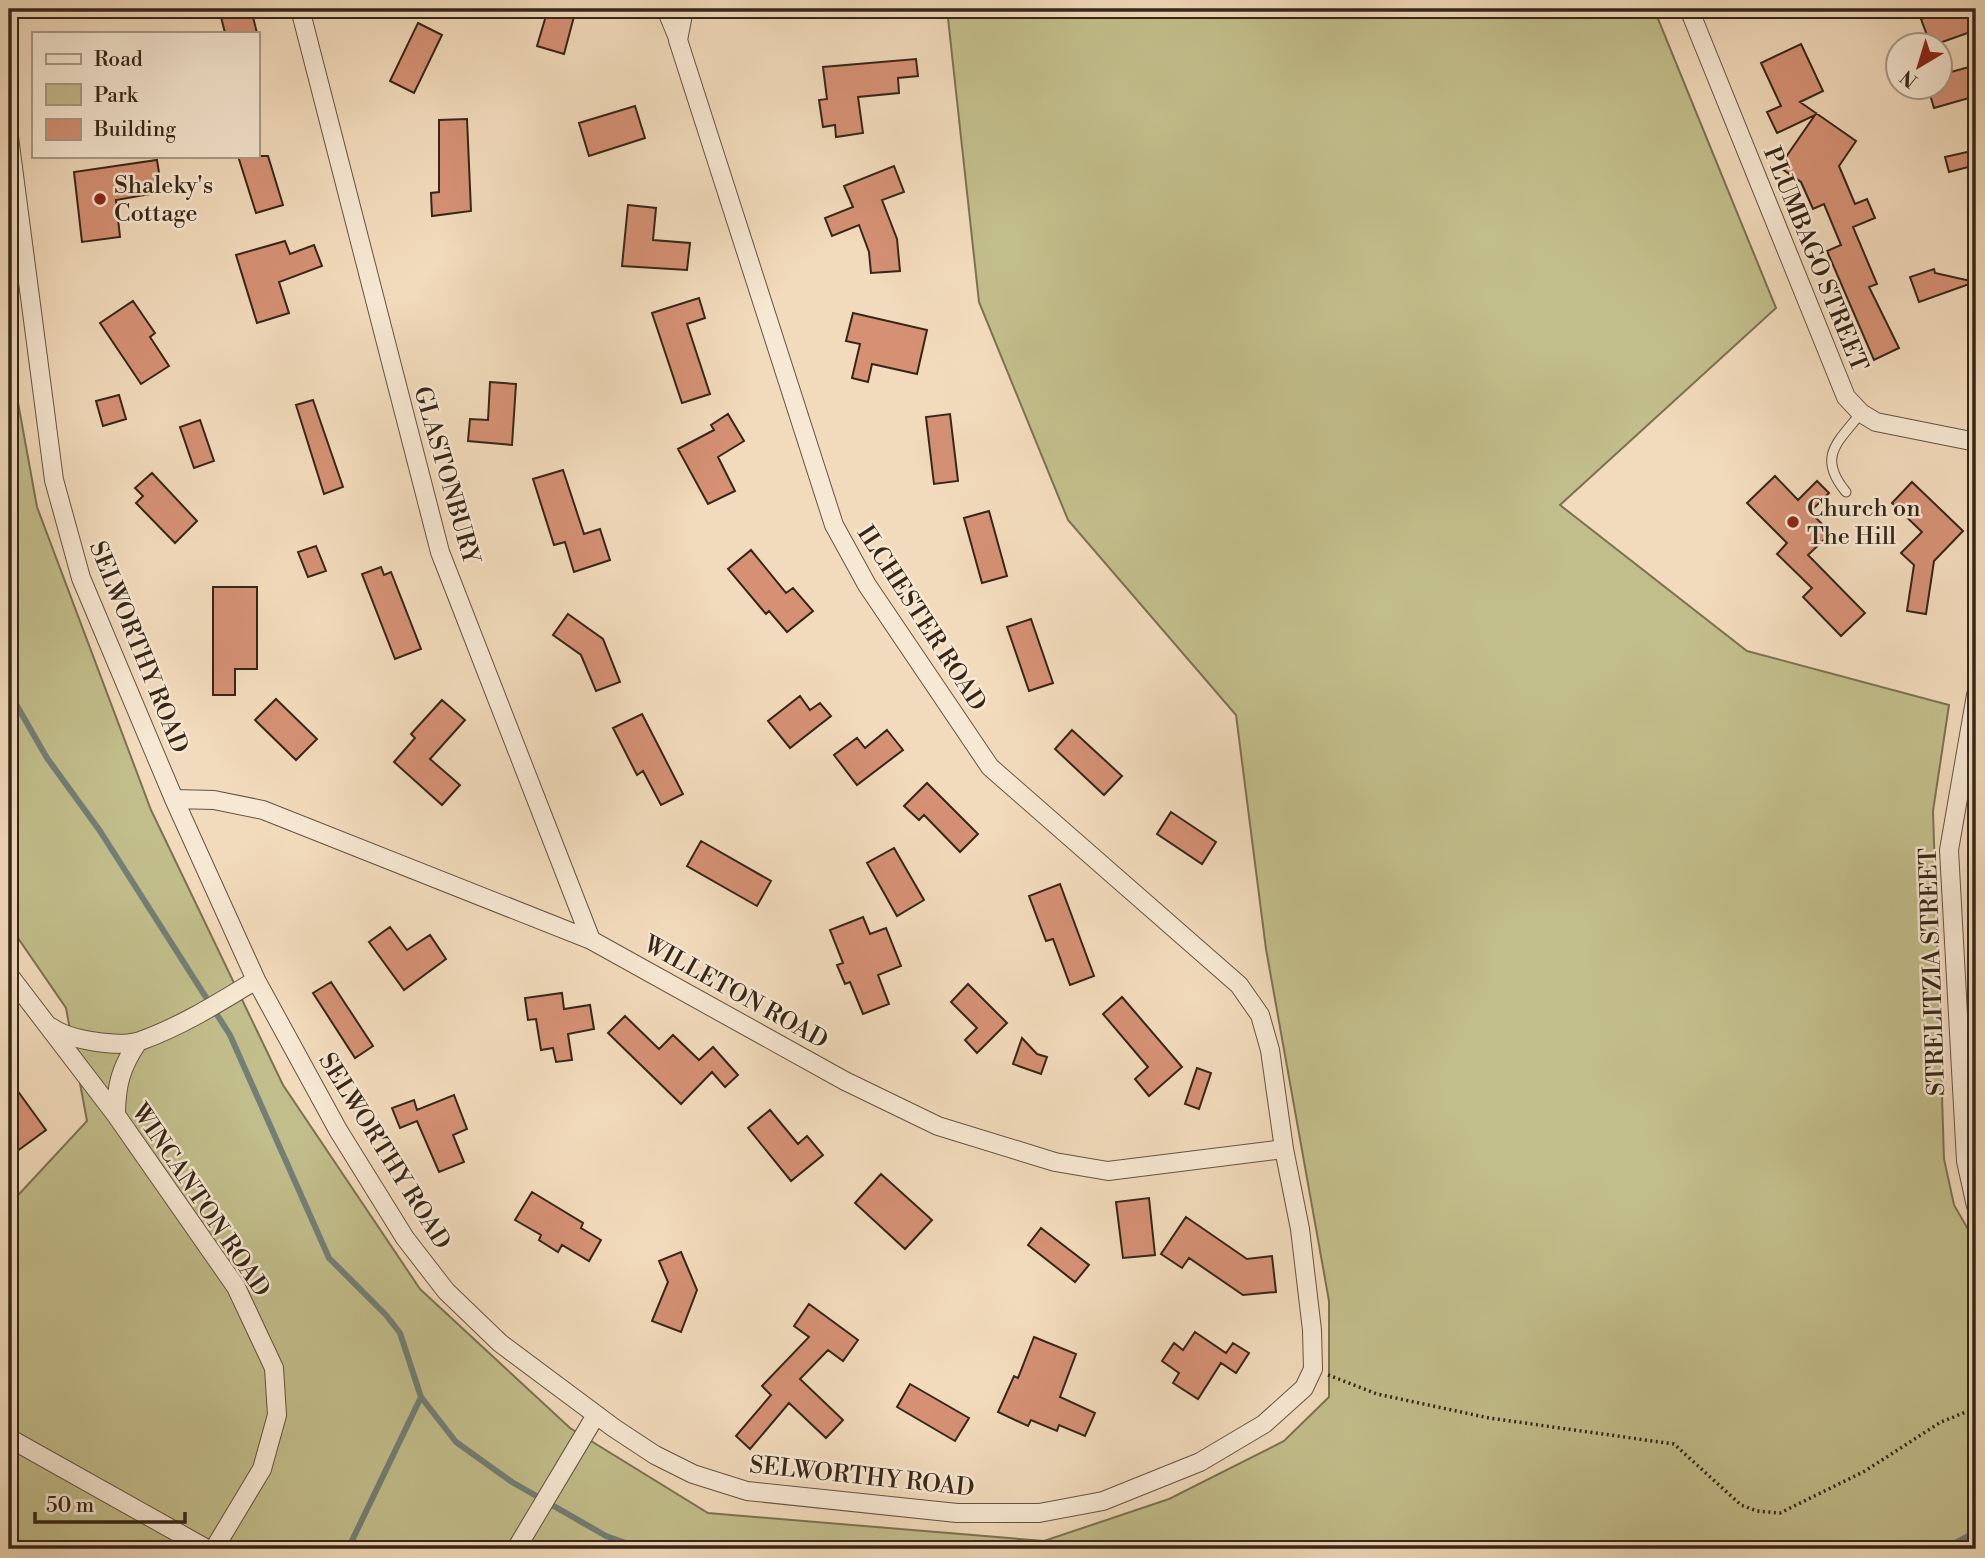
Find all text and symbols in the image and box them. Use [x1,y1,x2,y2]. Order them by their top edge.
legend [32,32,259,158]
north arrow [1884,32,1954,102]
text: Road [94,47,143,73]
text: N [1896,65,1922,93]
text: Park [94,83,139,109]
text: Building [93,117,176,143]
street label: PLUMBAGO STREET [1756,142,1874,376]
place label: Shaleky's Cottage [114,171,213,229]
marker: Shaleky's Cottage [92,191,108,207]
street label: GLASTONBURY [406,383,486,569]
place label: Church on The Hill [1807,494,1921,552]
marker: Church on The Hill [1785,514,1801,530]
street label: ILCHESTER ROAD [850,520,992,717]
street label: SELWORTHY ROAD [82,537,194,758]
street label: STRELITZIA STREET [1914,847,1952,1097]
street label: WILLETON ROAD [637,929,833,1056]
street label: SELWORTHY ROAD [312,1048,457,1255]
street label: WINCANTON ROAD [124,1097,276,1303]
street label: SELWORTHY ROAD [748,1450,976,1504]
scale bar [35,1481,186,1525]
text: 50 m [46,1493,94,1519]

